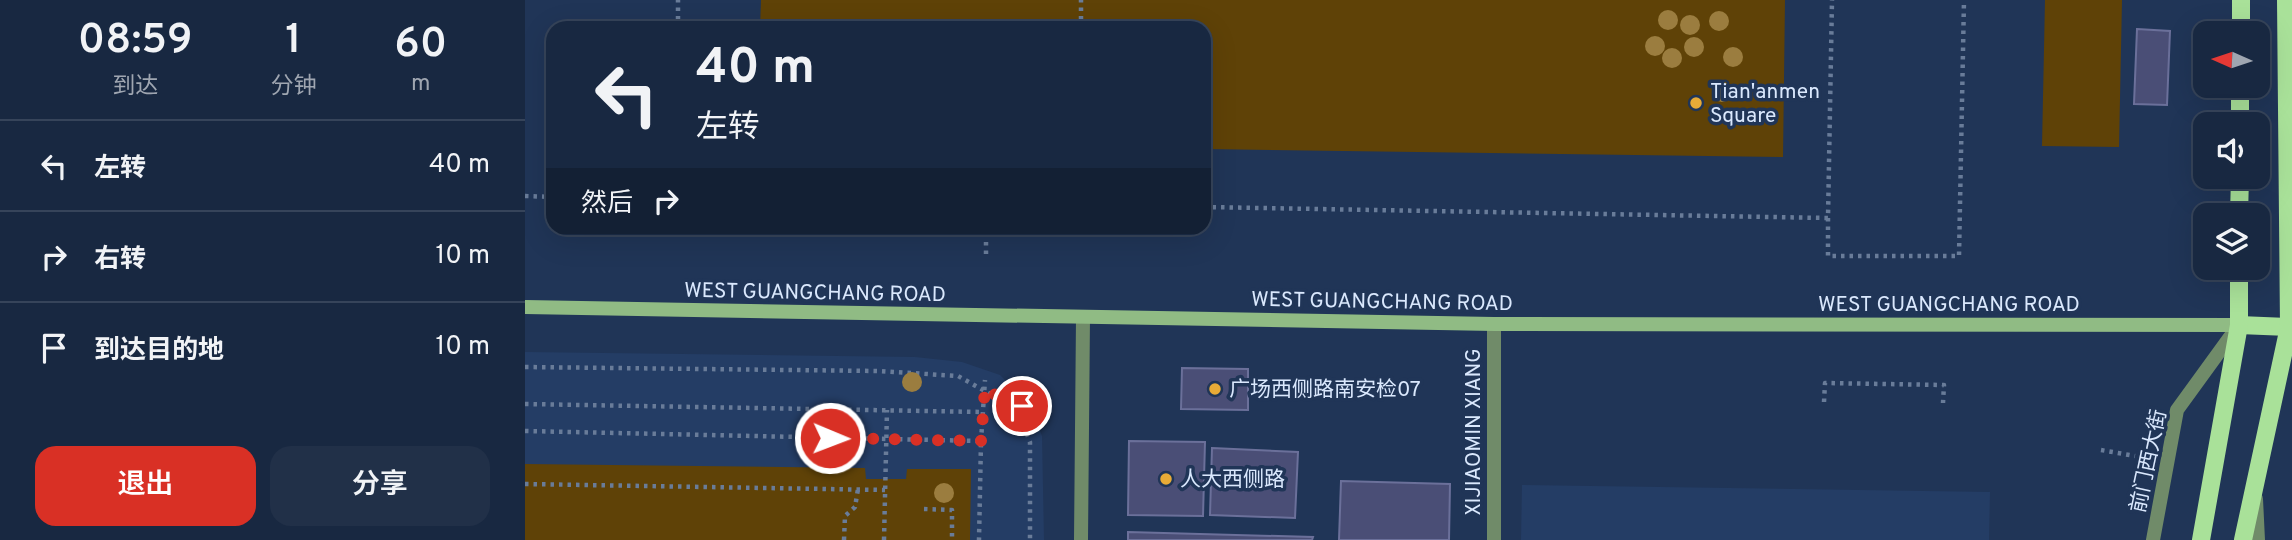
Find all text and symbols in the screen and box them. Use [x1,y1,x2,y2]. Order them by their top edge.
text: 08:59 [78,15,193,68]
text: 1 [285,15,302,68]
text: 60 [394,19,447,72]
north arrow [2193,21,2270,98]
map controls [2193,21,2270,280]
text: 40 m [696,39,815,101]
icon: left [581,49,672,140]
text: m [411,70,430,99]
text: 到达 [112,73,158,102]
text: 分钟 [270,73,316,102]
place label: Tian'anmen Square [1710,79,1820,130]
marker: Tian'anmen Square [1688,95,1704,111]
text: 左转 [696,109,760,149]
button: sound [2193,112,2270,189]
icon: left [35,147,73,185]
text: 40 m [429,149,490,182]
text: 左转 [94,153,146,186]
icon: right [647,182,685,220]
text: 然后 [581,188,633,221]
button: layers [2193,203,2270,280]
icon: right [35,238,73,276]
text: 10 m [435,240,490,273]
text: 右转 [94,244,146,277]
street label: WEST GUANGCHANG ROAD [684,278,946,309]
street label: WEST GUANGCHANG ROAD [1251,287,1513,318]
street label: WEST GUANGCHANG ROAD [1818,292,2080,319]
icon: arrive [35,329,73,367]
text: 10 m [435,331,490,364]
text: 到达目的地 [94,335,224,368]
street label: XIJIAOMIN XIANG [1461,348,1488,516]
pin [992,376,1052,436]
place label: 广场西侧路南安检07 [1229,377,1421,404]
marker: 广场西侧路南安检07 [1207,381,1223,397]
icon: arrive [1003,387,1041,425]
position arrow [793,401,867,475]
street label: 前门西大街 [2125,407,2174,515]
button: 退出 [35,446,256,526]
button: 分享 [270,446,490,526]
place label: 人大西侧路 [1180,467,1285,494]
marker: 人大西侧路 [1158,471,1174,487]

